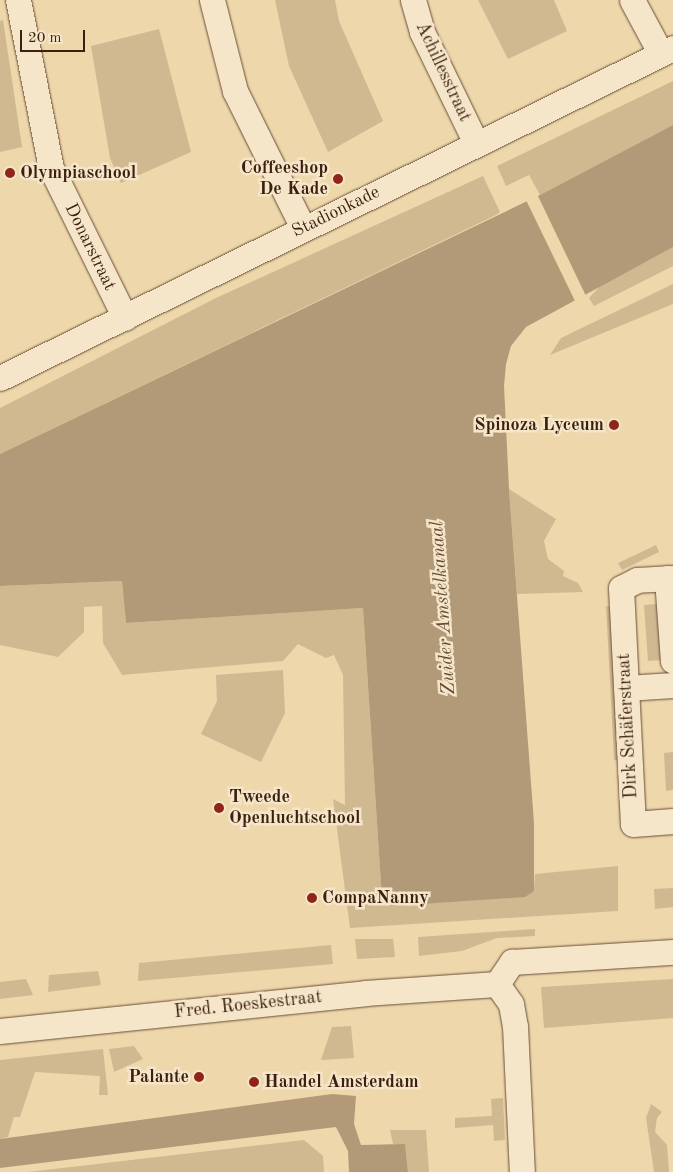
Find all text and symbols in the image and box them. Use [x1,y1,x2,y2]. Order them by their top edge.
street label: Achillesstraat [410,19,476,125]
scale bar [22,20,88,52]
text: 20 m [28,31,62,46]
place label: Coffeeshop De Kade [241,158,328,200]
place label: Olympiaschool [20,162,136,184]
marker: Olympiaschool [4,167,16,179]
marker: Coffeeshop De Kade [332,173,344,185]
street label: Stadionkade [288,181,384,243]
street label: Donarstraat [60,200,120,294]
place label: Spinoza Lyceum [474,414,604,436]
marker: Spinoza Lyceum [608,419,620,431]
water label: Zuider Amstelkanaal [427,520,461,696]
street label: Dirk Schäferstraat [613,653,643,799]
place label: Tweede Openluchtschool [229,787,361,830]
marker: Tweede Openluchtschool [213,802,225,814]
place label: CompaNanny [322,887,429,909]
marker: CompaNanny [306,892,318,904]
street label: Fred. Roeskestraat [173,987,323,1023]
place label: Palante [128,1066,189,1088]
marker: Palante [193,1071,205,1083]
place label: Handel Amsterdam [264,1071,419,1093]
marker: Handel Amsterdam [248,1076,260,1088]

